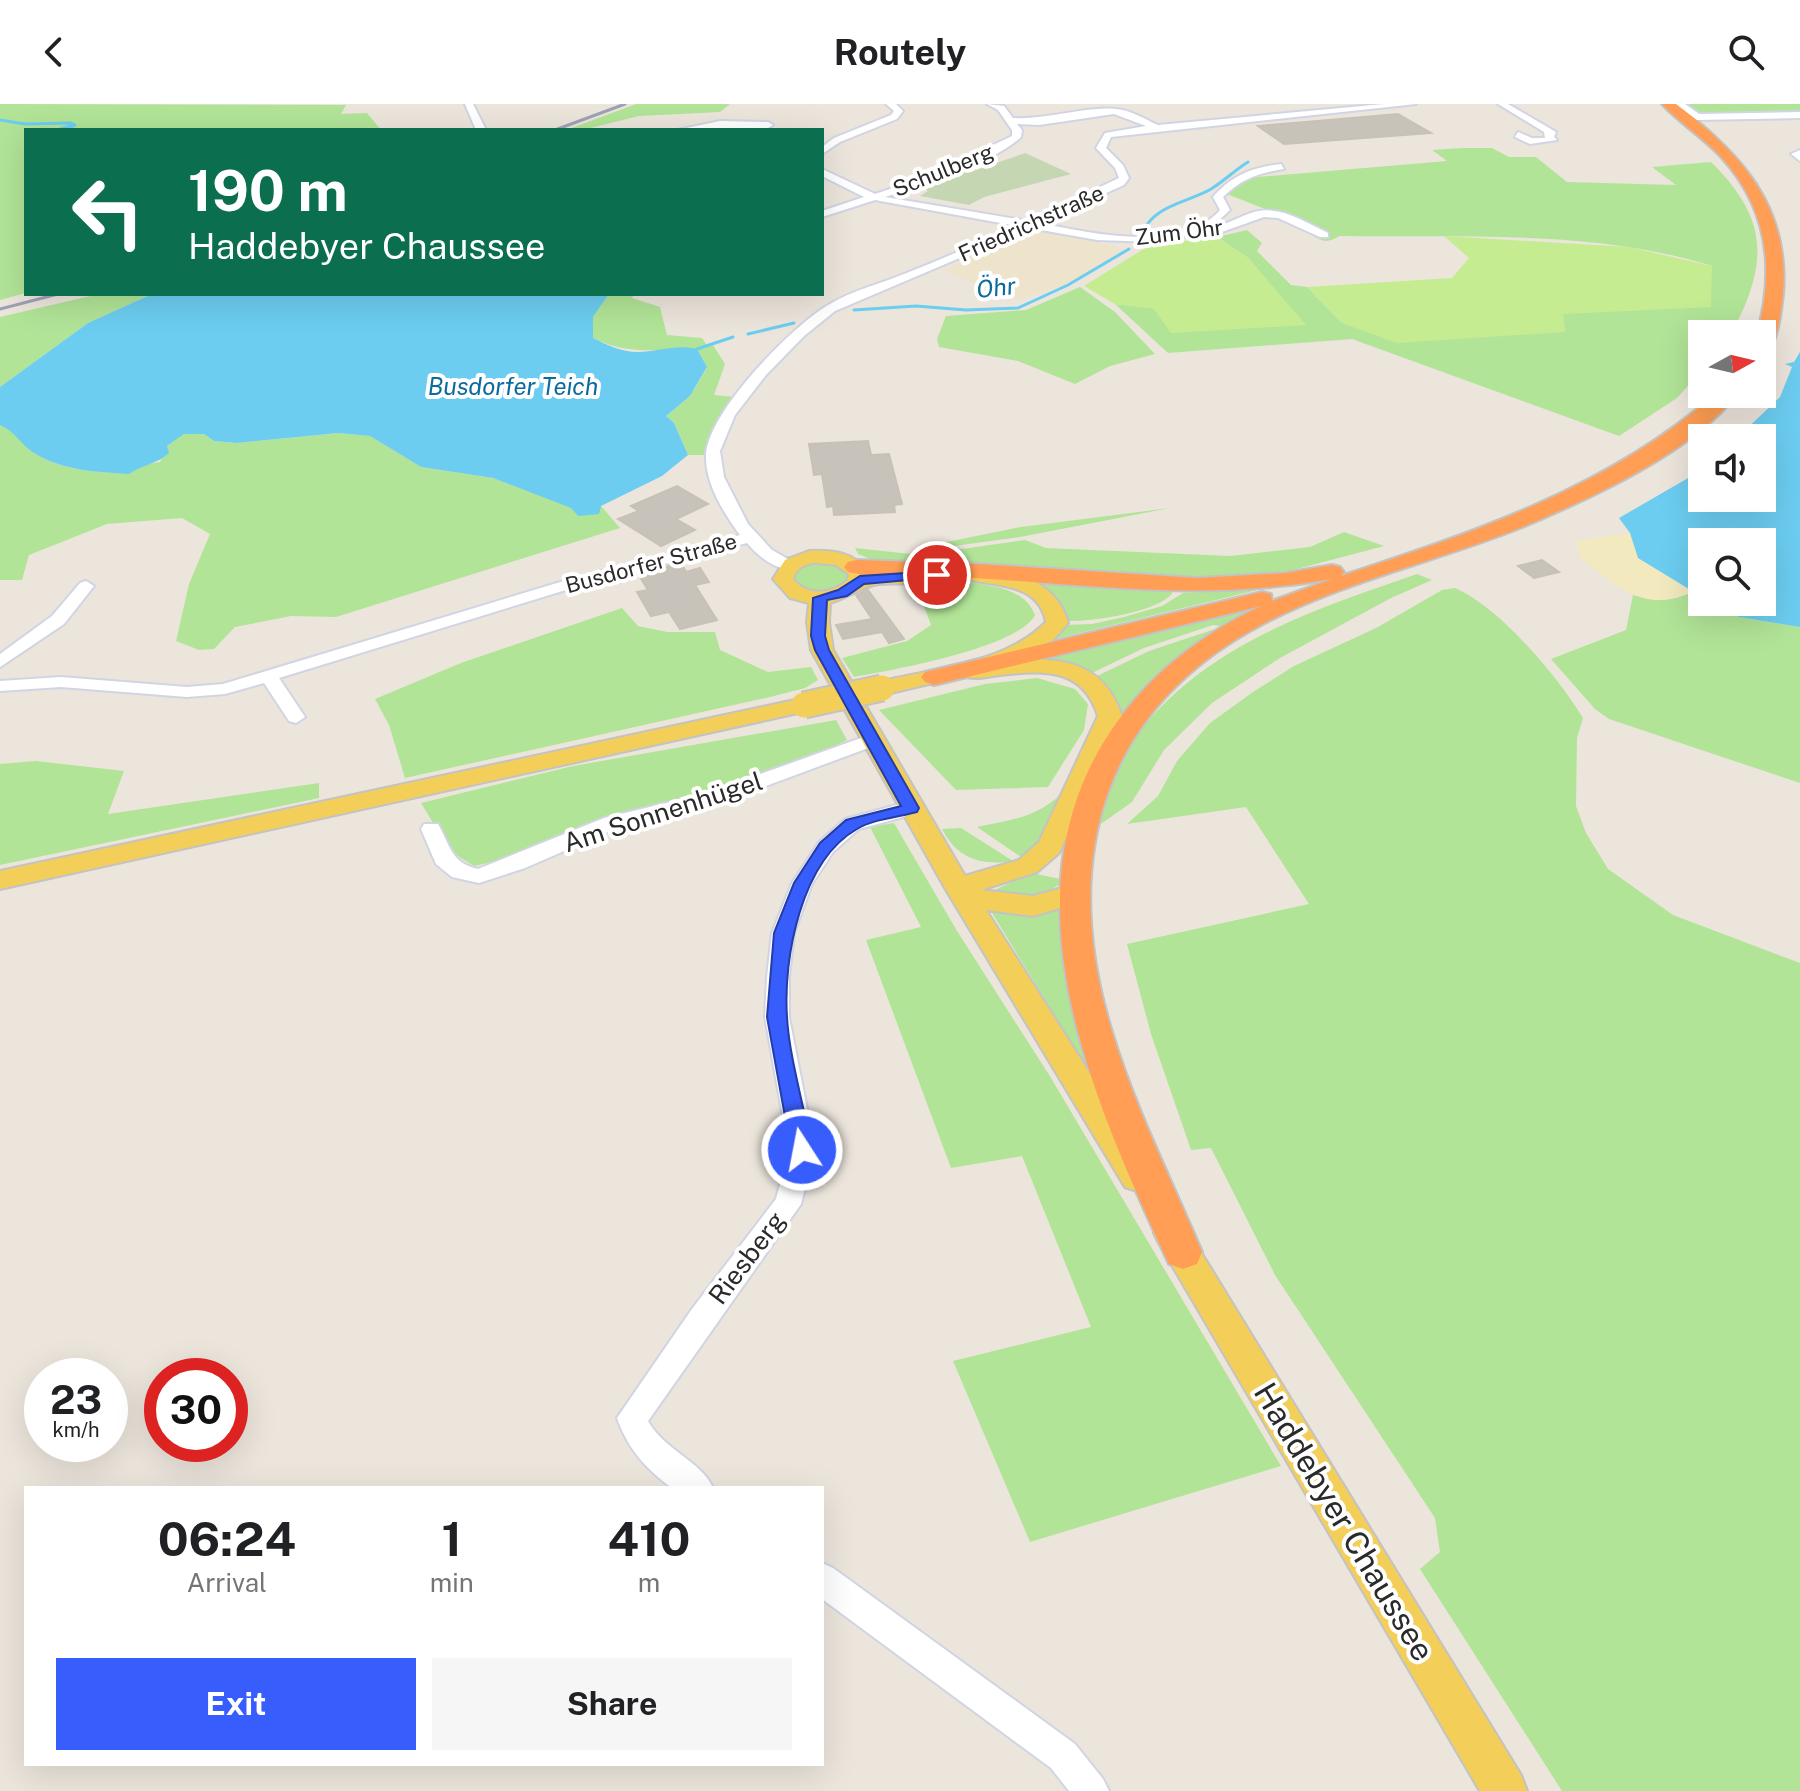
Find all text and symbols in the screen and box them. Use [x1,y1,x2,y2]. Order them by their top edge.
icon: back [32,30,76,74]
icon: search [1724,30,1768,74]
text: Routely [834,31,966,73]
street label: Schulberg [889,138,997,202]
text: 190 m [188,158,348,224]
icon: left [56,160,160,264]
street label: Friedrichstraße [954,179,1108,267]
street label: Zum Öhr [1133,213,1225,250]
text: Haddebyer Chaussee [188,225,546,267]
water label: Öhr [975,270,1018,303]
north arrow [1688,320,1776,408]
map controls [1688,320,1776,616]
water label: Busdorfer Teich [428,372,598,400]
button: sound [1688,424,1776,512]
street label: Busdorfer Straße [562,528,740,598]
button: search [1688,528,1776,616]
pin [903,541,971,609]
icon: arrive [915,553,959,597]
street label: Am Sonnenhügel [559,765,766,858]
position arrow [760,1108,844,1192]
street label: Riesberg [702,1205,791,1310]
speed limit sign: 30 [144,1358,248,1462]
text: 23 [50,1376,102,1423]
street label: Haddebyer Chaussee [1247,1376,1442,1667]
text: km/h [52,1418,100,1442]
text: 06:24 [158,1510,296,1567]
text: 1 [441,1510,462,1567]
text: 410 [607,1510,690,1567]
text: Arrival [187,1567,267,1598]
text: min [430,1567,474,1598]
text: m [638,1567,660,1598]
button: Exit [56,1658,416,1750]
button: Share [432,1658,792,1750]

